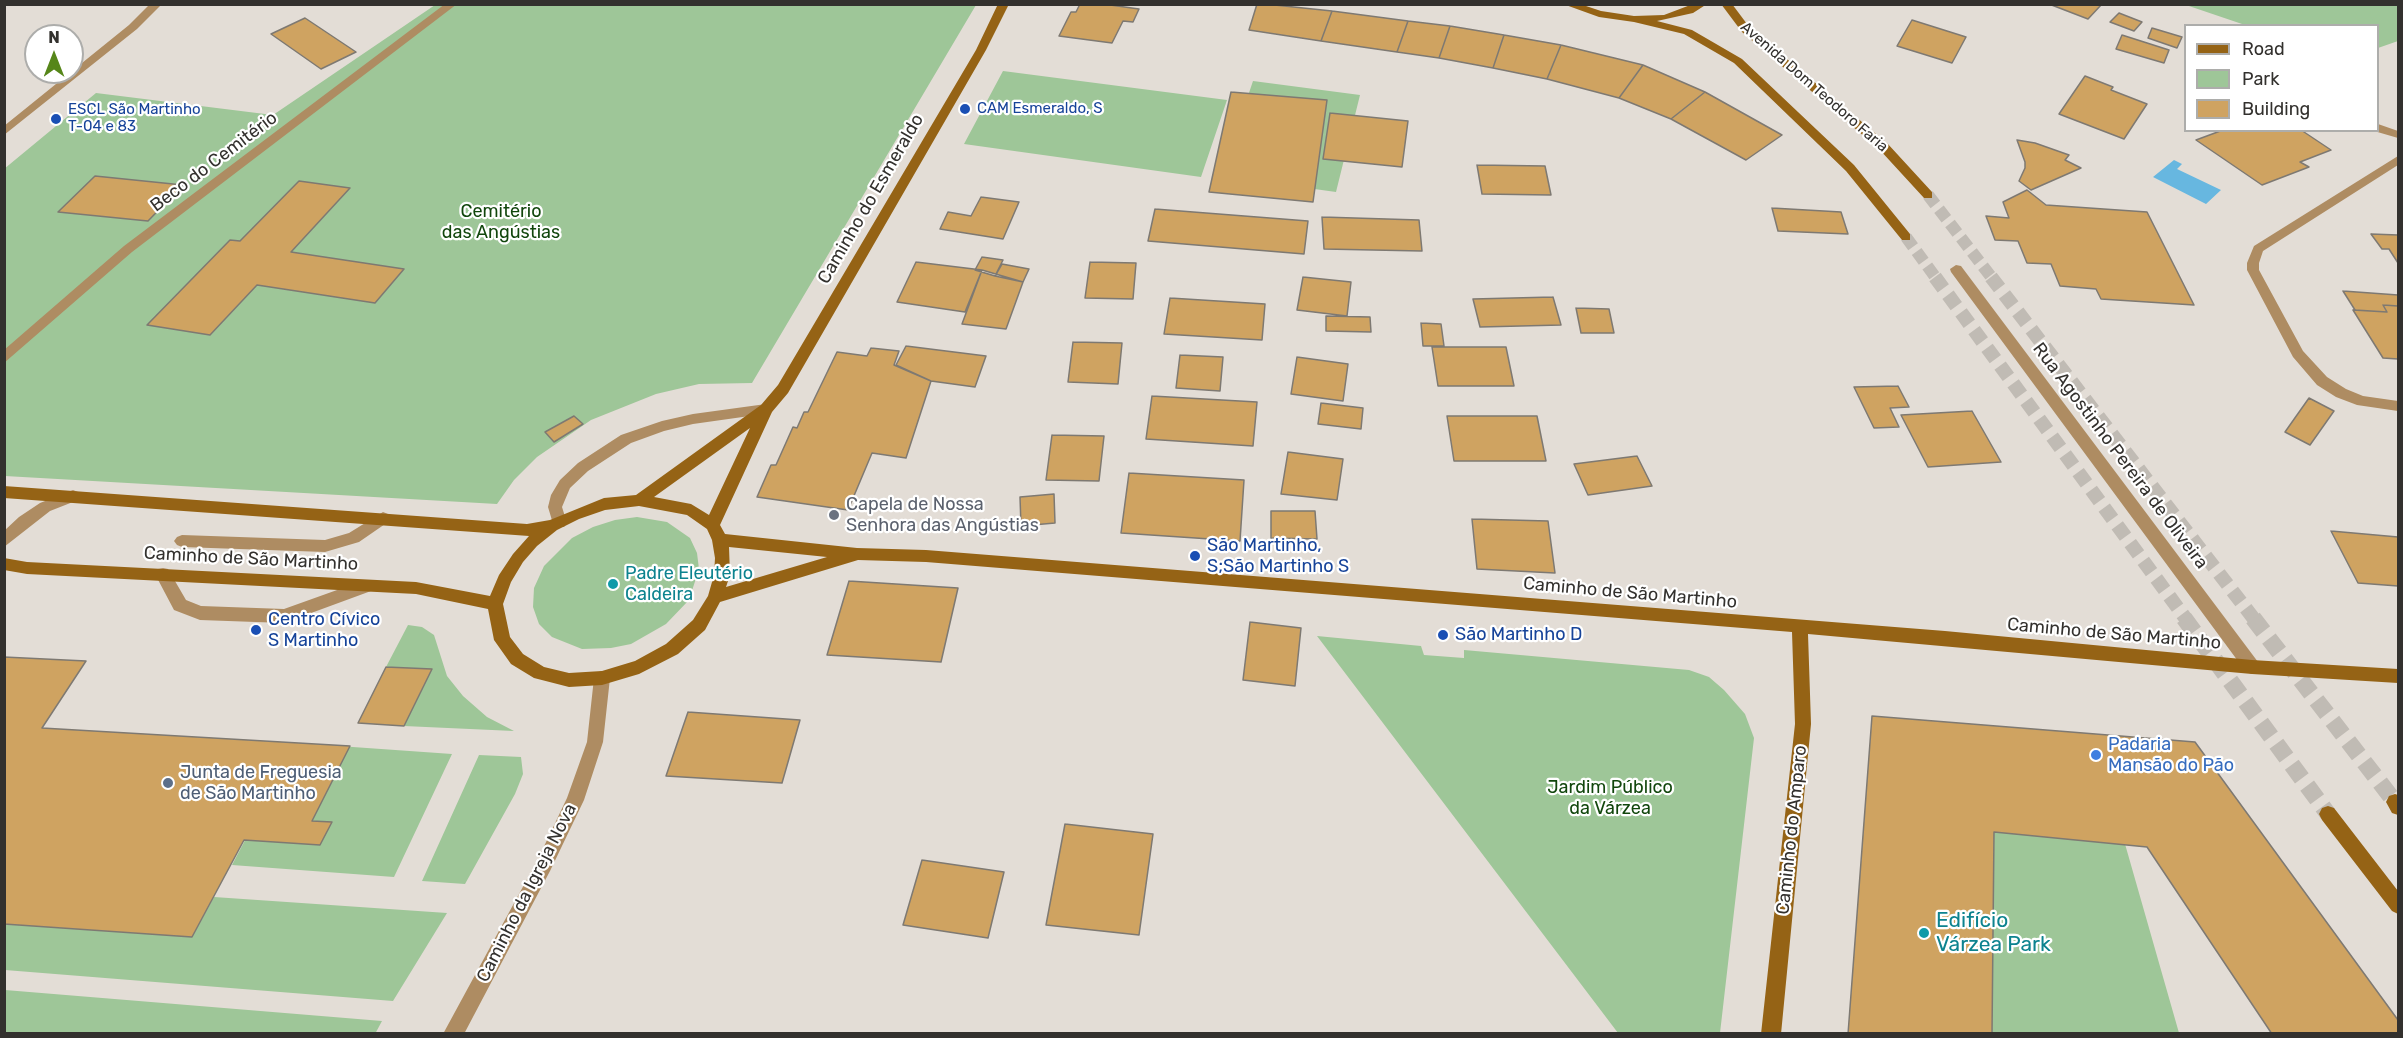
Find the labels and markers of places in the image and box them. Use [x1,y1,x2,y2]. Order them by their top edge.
place label: CAM Esmeraldo, S [977,100,1103,118]
place label: ESCL São Martinho T-04 e 83 [68,101,201,136]
marker: CAM Esmeraldo, S [958,102,972,116]
marker: ESCL São Martinho T-04 e 83 [49,112,63,126]
place label: Capela de Nossa Senhora das Angústias [846,494,1039,536]
marker: Capela de Nossa Senhora das Angústias [827,508,841,522]
place label: São Martinho, S;São Martinho S [1207,535,1349,578]
marker: São Martinho, S;São Martinho S [1188,549,1202,563]
place label: Padre Eleutério Caldeira [625,563,753,606]
marker: Padre Eleutério Caldeira [606,577,620,591]
place label: Centro Cívico S Martinho [268,609,380,652]
marker: Centro Cívico S Martinho [249,623,263,637]
place label: São Martinho D [1455,624,1582,646]
marker: São Martinho D [1436,628,1450,642]
place label: Padaria Mansão do Pão [2108,734,2234,777]
marker: Padaria Mansão do Pão [2089,748,2103,762]
place label: Junta de Freguesia de São Martinho [180,762,342,804]
marker: Junta de Freguesia de São Martinho [161,776,175,790]
place label: Edifício Várzea Park [1936,908,2051,958]
marker: Edifício Várzea Park [1917,926,1931,940]

